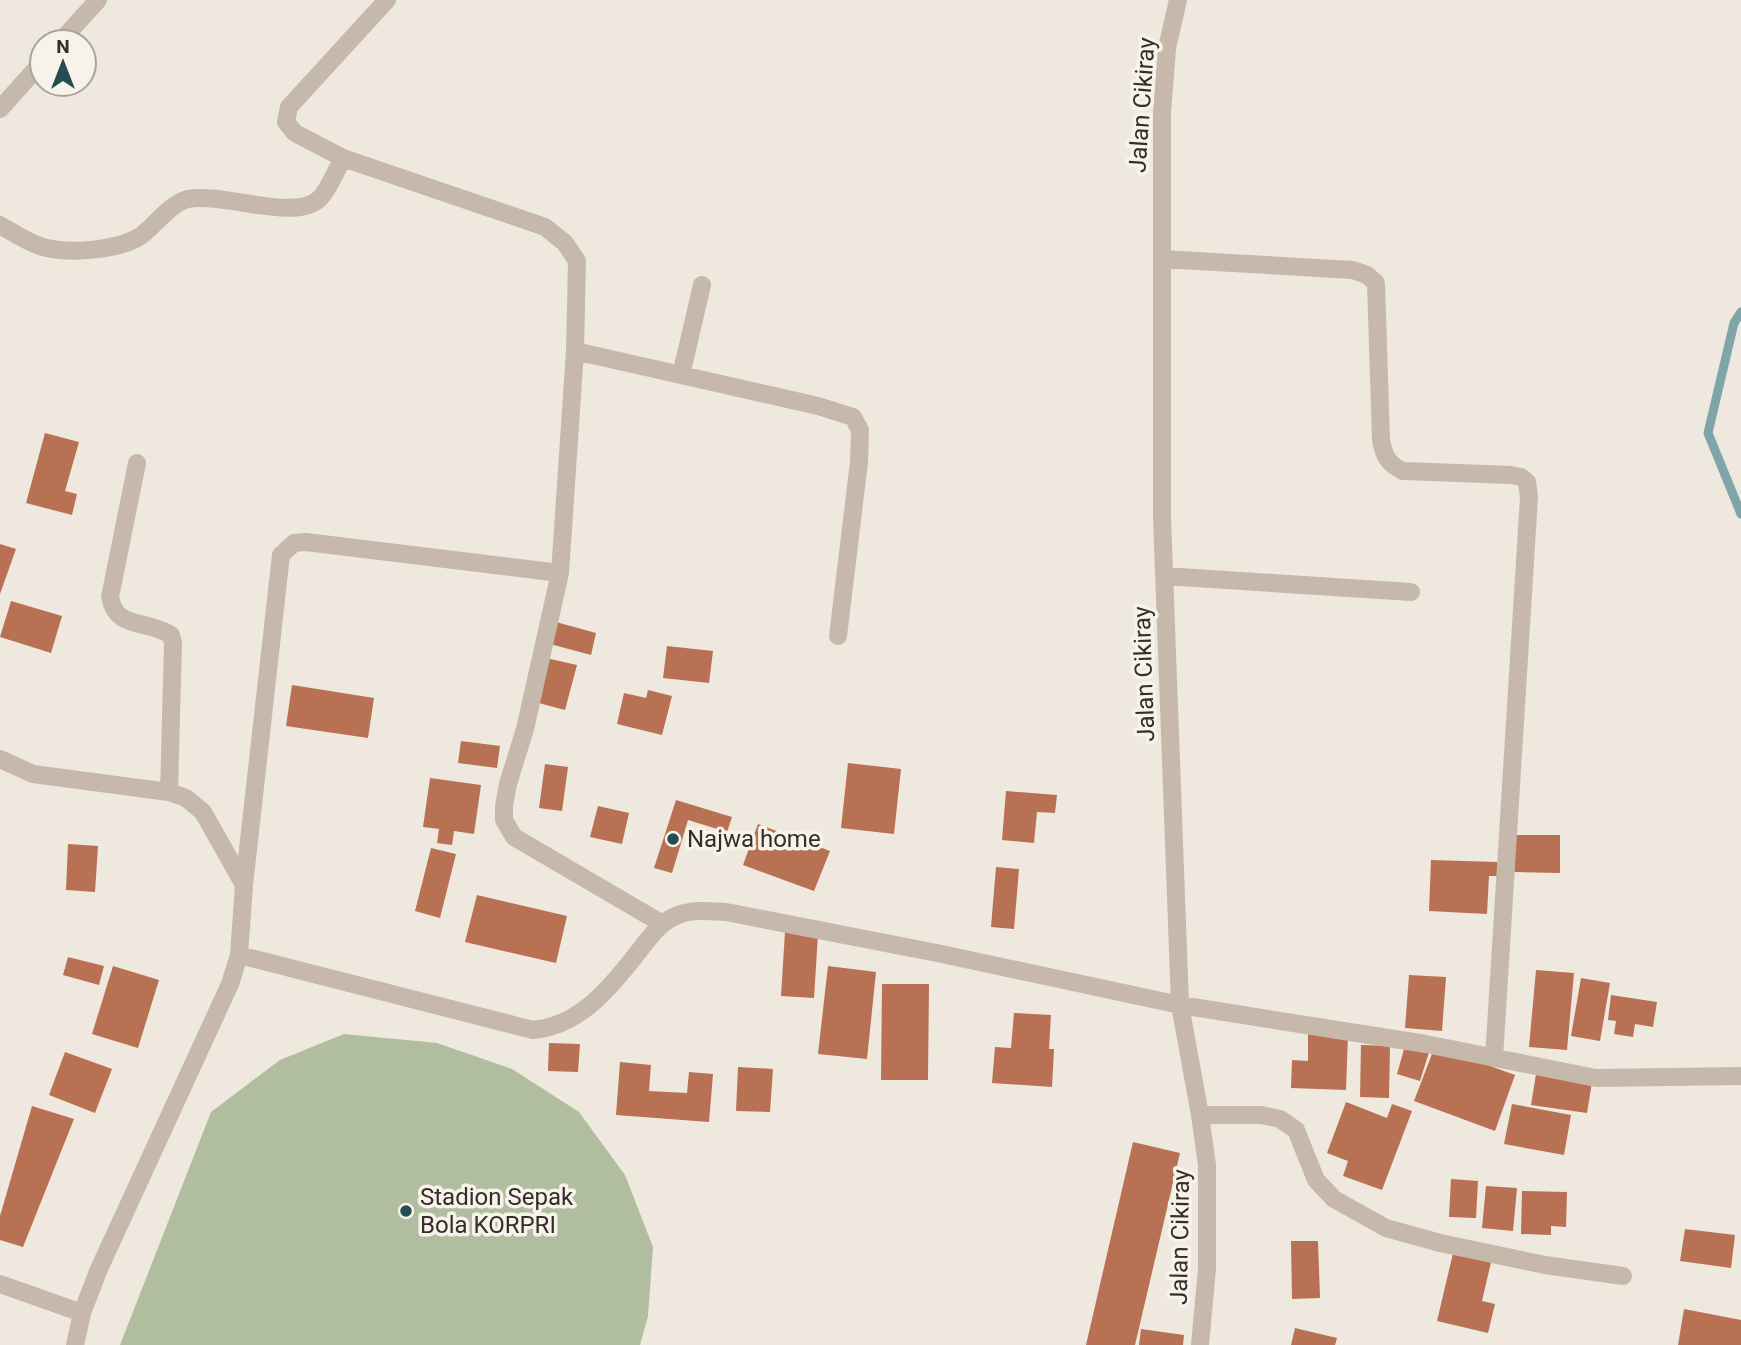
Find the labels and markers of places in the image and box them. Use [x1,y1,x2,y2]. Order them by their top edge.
place label: Najwa home [687,825,821,853]
marker: Najwa home [665,831,681,847]
place label: Stadion Sepak Bola KORPRI [420,1183,574,1239]
marker: Stadion Sepak Bola KORPRI [398,1203,414,1219]

